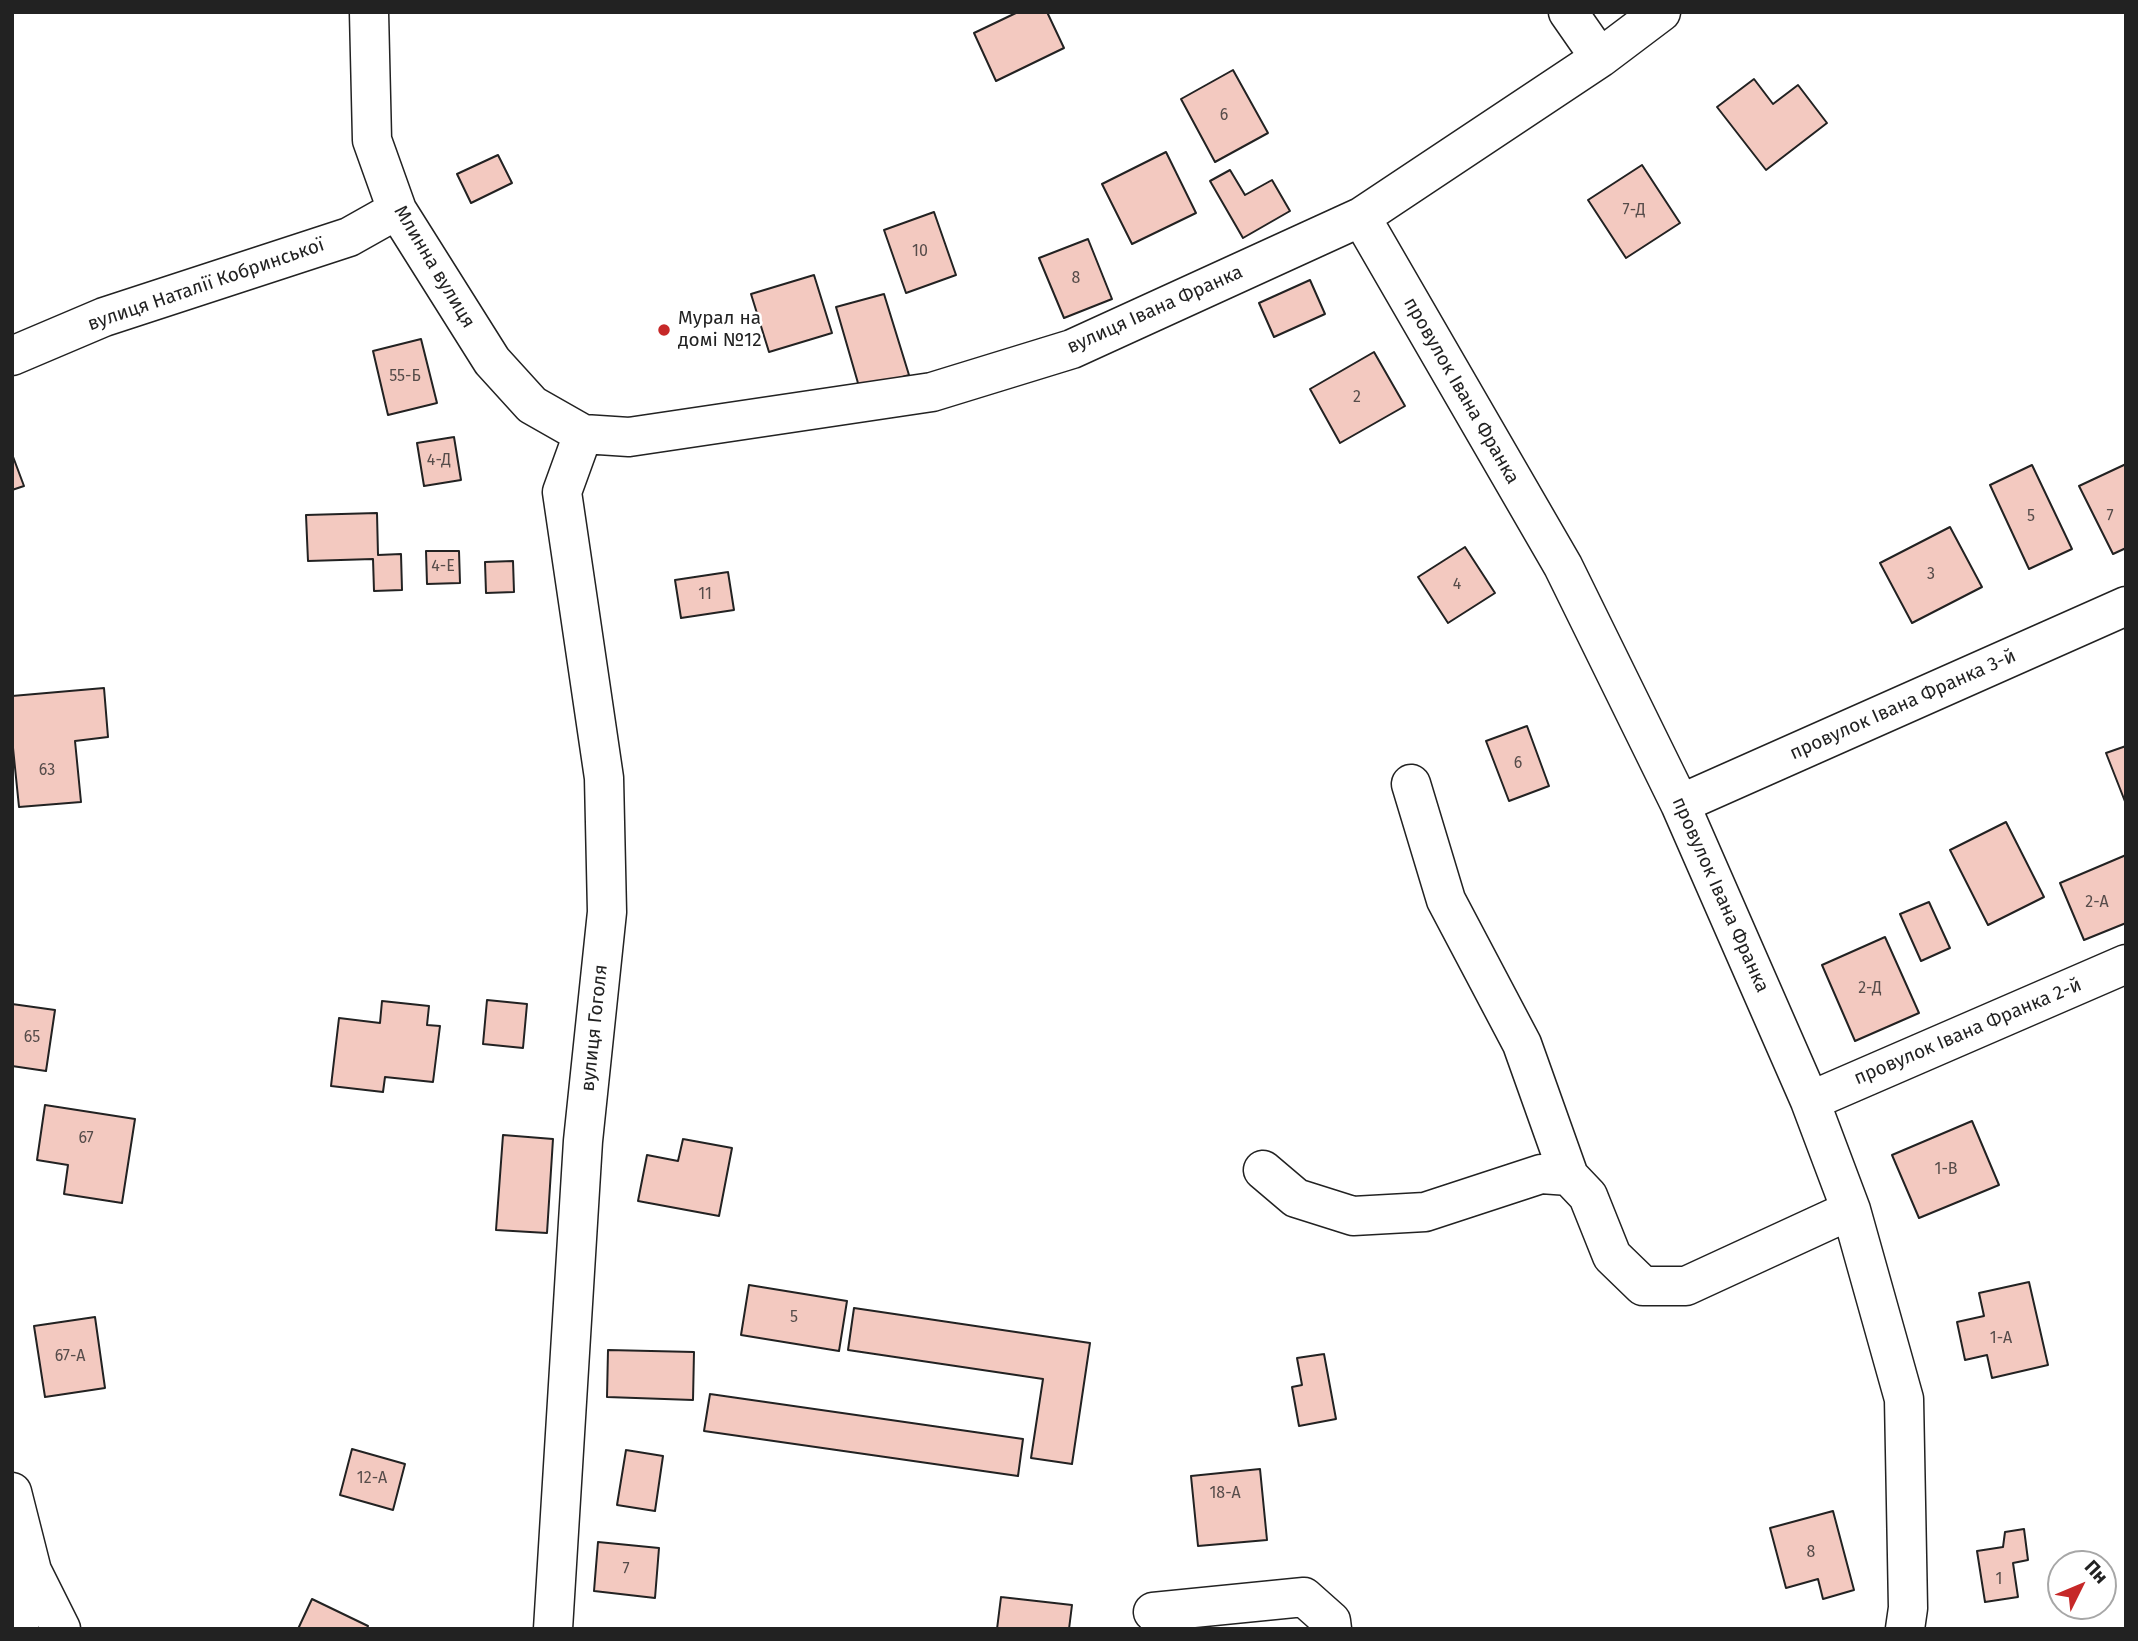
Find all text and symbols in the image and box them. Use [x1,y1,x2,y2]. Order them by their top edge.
house number: 6 [1220,106,1228,126]
house number: 7-Д [1623,201,1645,221]
street label: Млинна вулиця [389,202,479,332]
street label: вулиця Наталії Кобринської [85,234,327,336]
house number: 10 [912,242,928,262]
street label: вулиця Івана Франка [1064,261,1246,359]
house number: 8 [1072,269,1080,289]
street label: провулок Івана Франка [1398,294,1524,488]
place label: Мурал на домі №12 [678,308,762,352]
marker: Мурал на домі №12 [656,322,672,338]
house number: 55-Б [389,367,421,387]
house number: 2 [1353,388,1361,408]
house number: 4-Д [427,451,451,471]
house number: 5 [2027,507,2035,527]
house number: 7 [2106,507,2114,527]
house number: 4-Е [431,557,455,577]
house number: 3 [1927,565,1935,585]
house number: 4 [1453,575,1461,595]
house number: 11 [698,585,712,605]
street label: провулок Івана Франка 3-й [1786,645,2020,765]
house number: 6 [1514,754,1522,774]
house number: 63 [39,761,55,781]
street label: провулок Івана Франка [1667,794,1773,996]
house number: 2-А [2085,893,2109,913]
street label: вулиця Гоголя [577,963,613,1093]
street label: провулок Івана Франка 2-й [1851,974,2085,1090]
house number: 2-Д [1858,979,1882,999]
house number: 65 [24,1028,40,1048]
house number: 67 [78,1129,94,1149]
house number: 1-В [1934,1160,1958,1180]
house number: 5 [790,1308,798,1328]
house number: 1-А [1990,1329,2012,1349]
house number: 67-А [55,1347,85,1367]
house number: 12-А [357,1469,387,1489]
house number: 18-А [1209,1484,1241,1504]
house number: 8 [1807,1543,1815,1563]
north arrow [2047,1550,2117,1620]
text: Пн [2080,1555,2113,1588]
house number: 7 [622,1560,630,1580]
house number: 1 [1996,1570,2002,1590]

